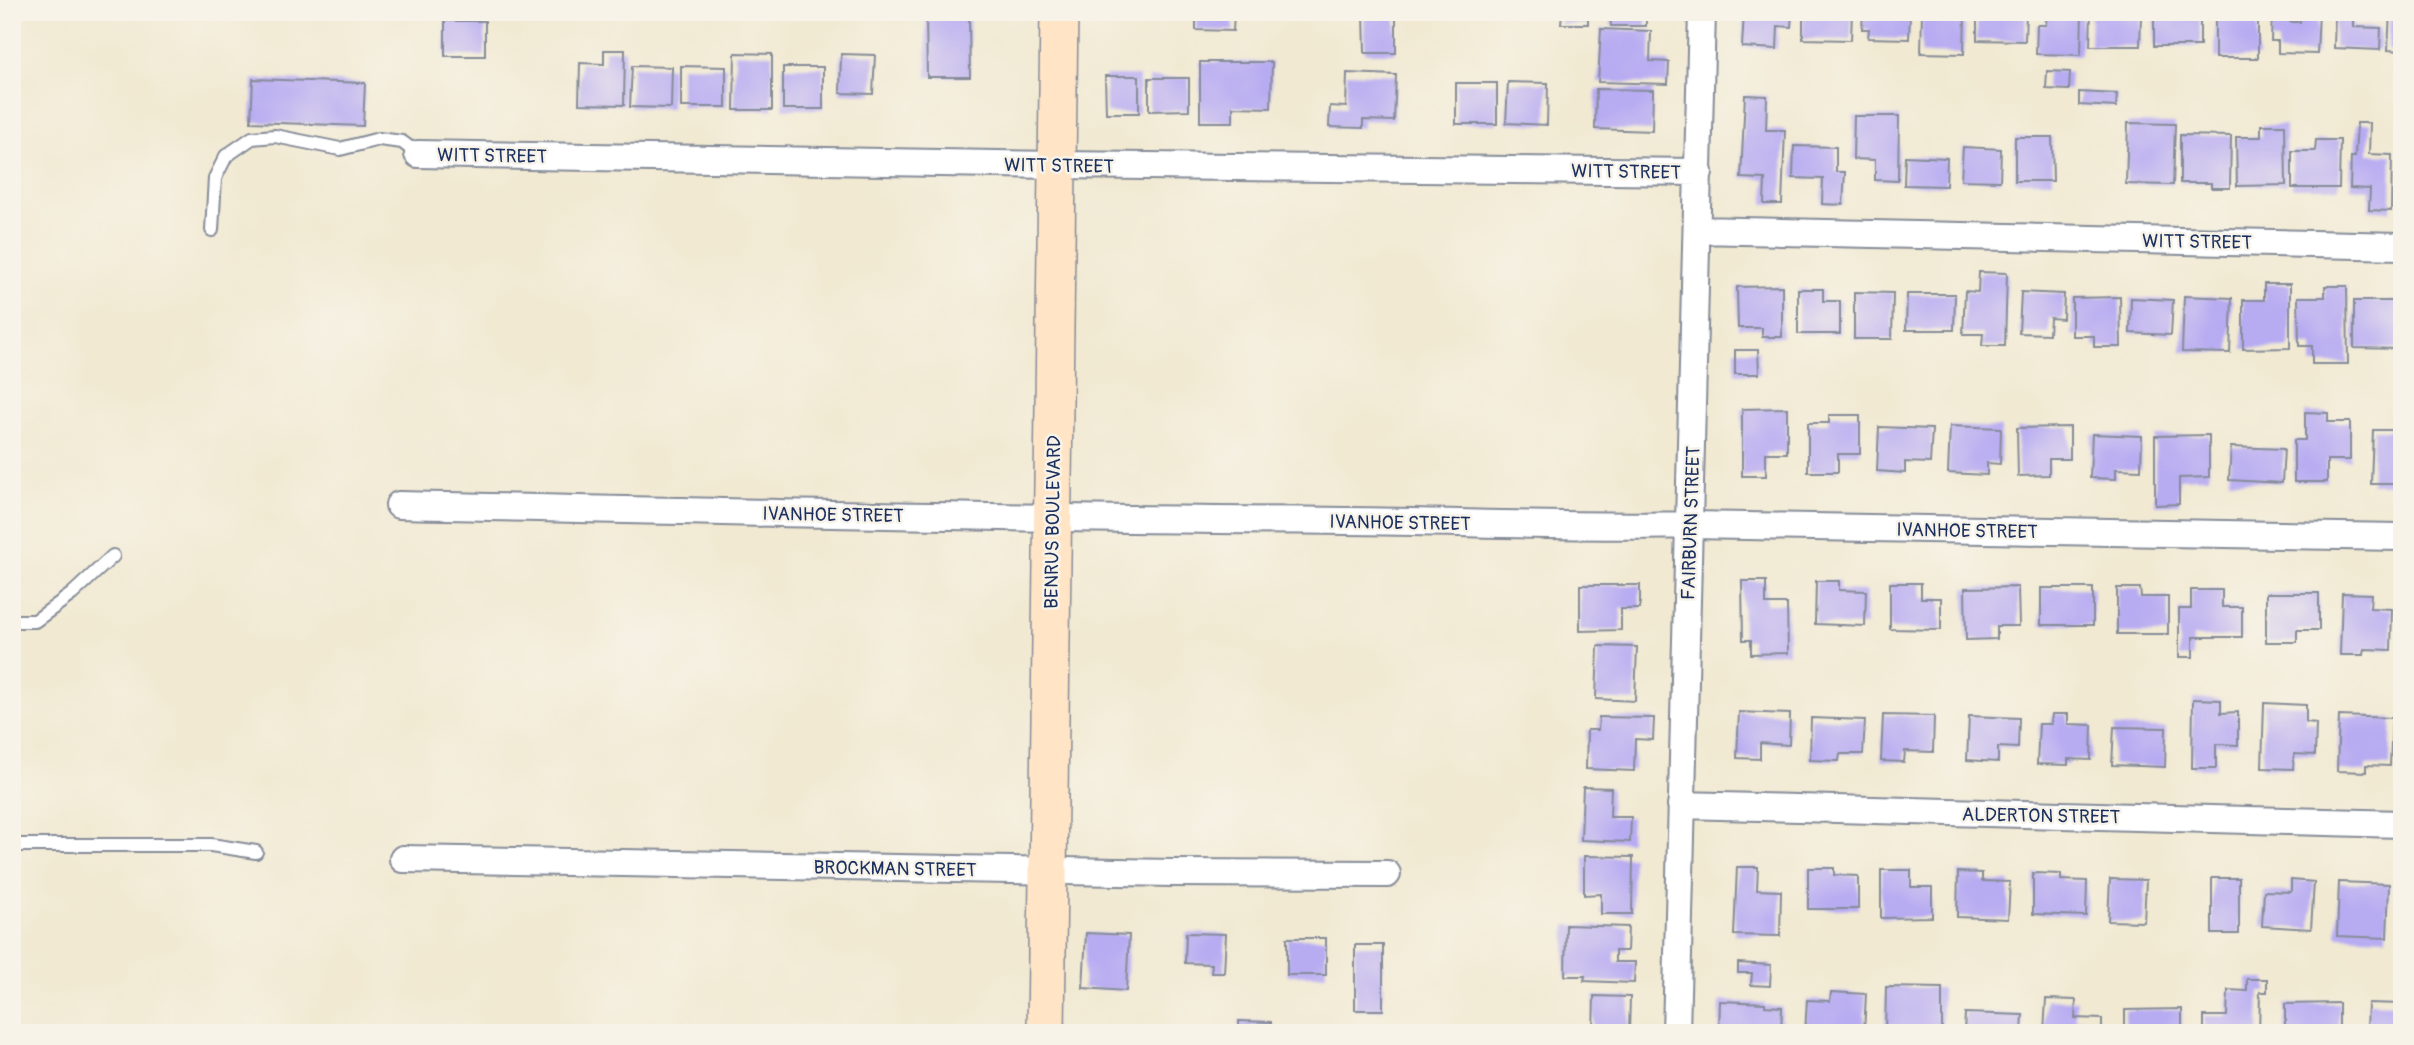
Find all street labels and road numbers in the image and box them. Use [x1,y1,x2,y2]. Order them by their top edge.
street label: WITT STREET [437,143,547,169]
street label: WITT STREET [1004,153,1114,179]
street label: WITT STREET [1571,159,1681,185]
street label: WITT STREET [2142,229,2252,255]
street label: BENRUS BOULEVARD [1039,435,1067,609]
street label: FAIRBURN STREET [1676,445,1706,601]
street label: IVANHOE STREET [762,502,904,528]
street label: IVANHOE STREET [1329,510,1471,536]
street label: IVANHOE STREET [1896,518,2038,544]
street label: ALDERTON STREET [1962,803,2120,829]
street label: BROCKMAN STREET [813,856,977,882]

